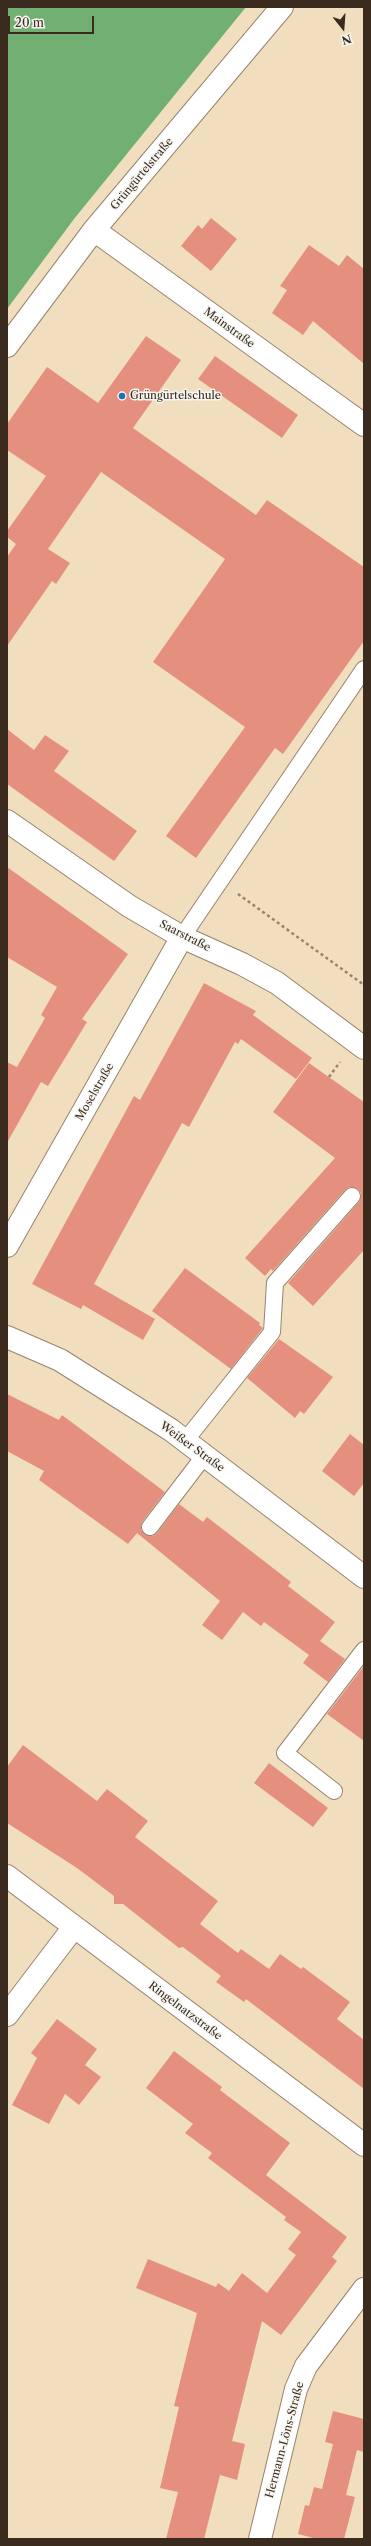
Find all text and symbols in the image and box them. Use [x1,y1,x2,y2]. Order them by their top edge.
scale bar [10,8,96,34]
north arrow [323,8,363,48]
text: 20 m [15,15,44,30]
text: N [340,31,353,48]
street label: Grüngürtelstraße [108,135,176,213]
street label: Mainstraße [201,305,257,351]
place label: Grüngürtelschule [130,389,221,403]
marker: Grüngürtelschule [117,391,127,401]
street label: Saarstraße [157,918,213,954]
street label: Moselstraße [73,1061,117,1123]
street label: Weißer Straße [157,1419,227,1475]
street label: Ringelnatzstraße [146,1979,224,2043]
street label: Hermann-Löns-Straße [263,2380,307,2500]

